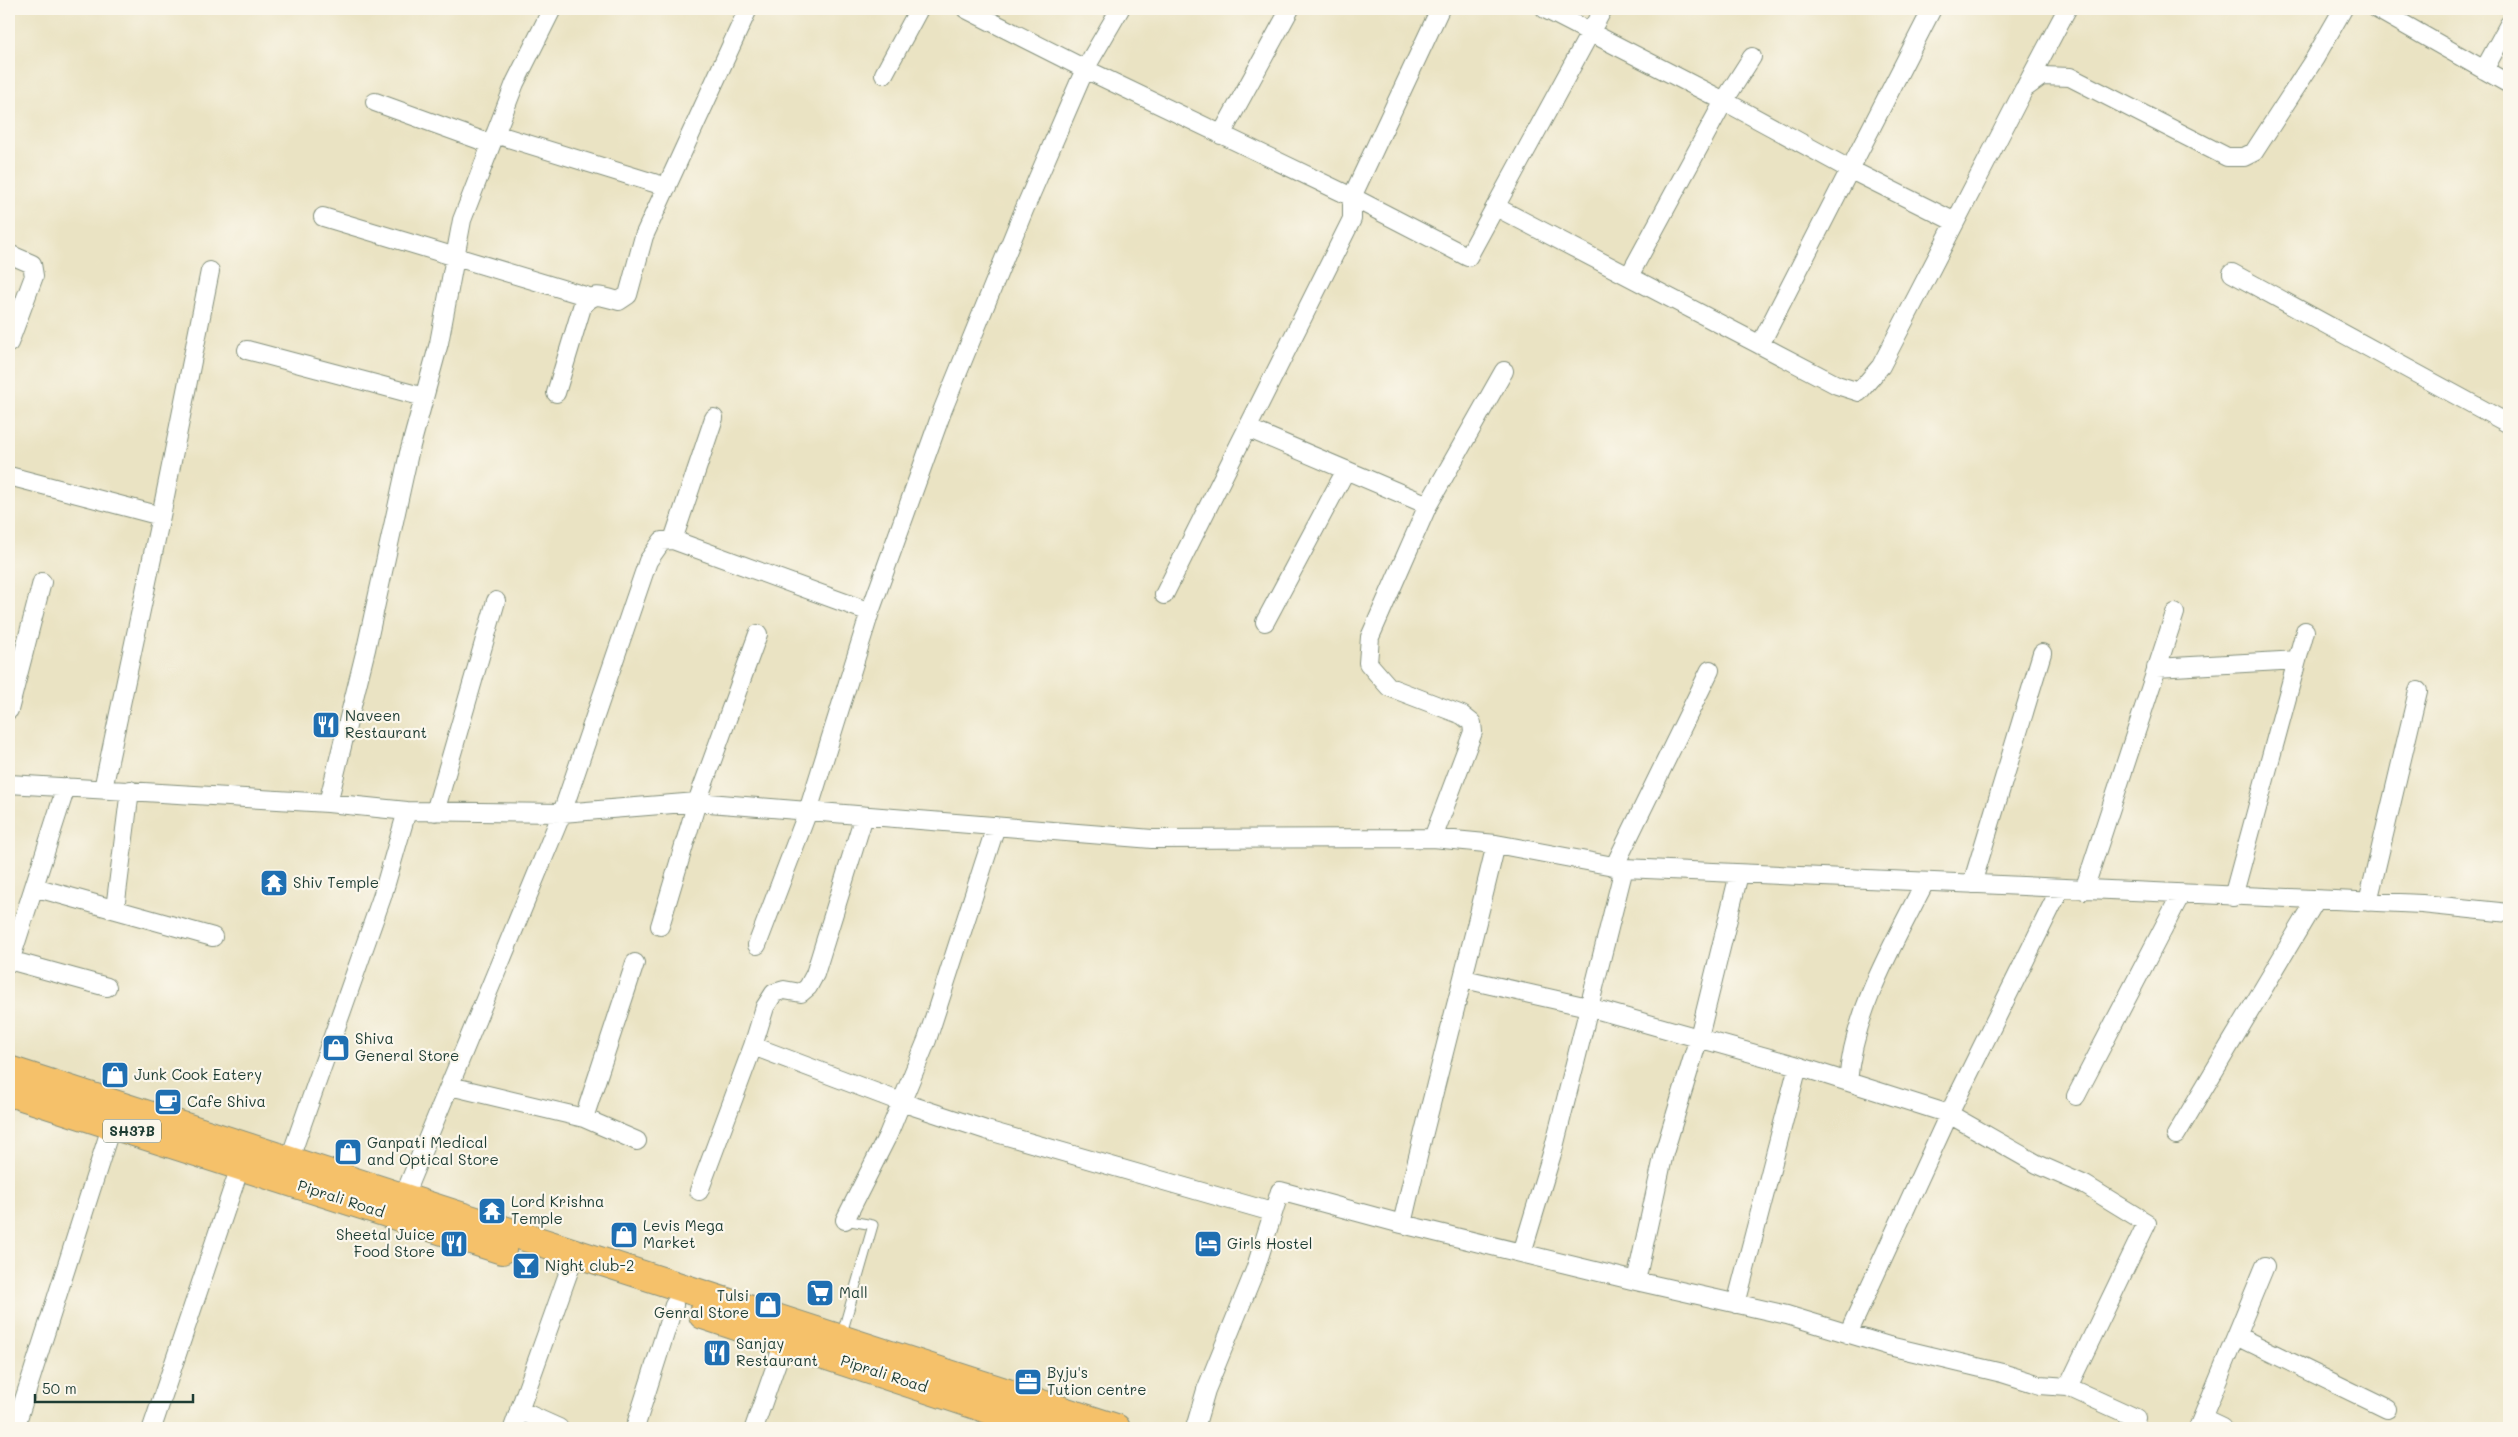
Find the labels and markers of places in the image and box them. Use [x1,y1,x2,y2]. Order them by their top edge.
place label: Naveen Restaurant [345,705,427,742]
restaurant icon: Naveen Restaurant [311,710,341,740]
temple icon: Shiv Temple [259,868,289,898]
place label: Shiv Temple [293,872,379,892]
place label: Shiva General Store [355,1028,459,1065]
shop icon: Shiva General Store [321,1033,351,1063]
shop icon: Junk Cook Eatery [100,1060,130,1090]
place label: Junk Cook Eatery [134,1064,262,1084]
cafe icon: Cafe Shiva [153,1087,183,1117]
place label: Cafe Shiva [187,1091,266,1111]
place label: Ganpati Medical and Optical Store [367,1132,499,1169]
shop icon: Ganpati Medical and Optical Store [333,1137,363,1167]
place label: Lord Krishna Temple [511,1191,604,1228]
temple icon: Lord Krishna Temple [477,1196,507,1226]
place label: Levis Mega Market [643,1215,724,1252]
shop icon: Levis Mega Market [609,1220,639,1250]
place label: Sheetal Juice Food Store [336,1224,435,1261]
restaurant icon: Sheetal Juice Food Store [439,1229,469,1259]
hotel icon: Girls Hostel [1193,1229,1223,1259]
place label: Girls Hostel [1227,1233,1313,1253]
bar icon: Night club-2 [511,1251,541,1281]
place label: Night club-2 [545,1255,634,1275]
supermarket icon: Mall [805,1278,835,1308]
place label: Mall [839,1282,868,1302]
place label: Tulsi Genral Store [654,1285,749,1322]
shop icon: Tulsi Genral Store [753,1290,783,1320]
place label: Sanjay Restaurant [736,1333,818,1370]
restaurant icon: Sanjay Restaurant [702,1338,732,1368]
place label: Byju's Tution centre [1047,1362,1147,1399]
office icon: Byju's Tution centre [1013,1367,1043,1397]

